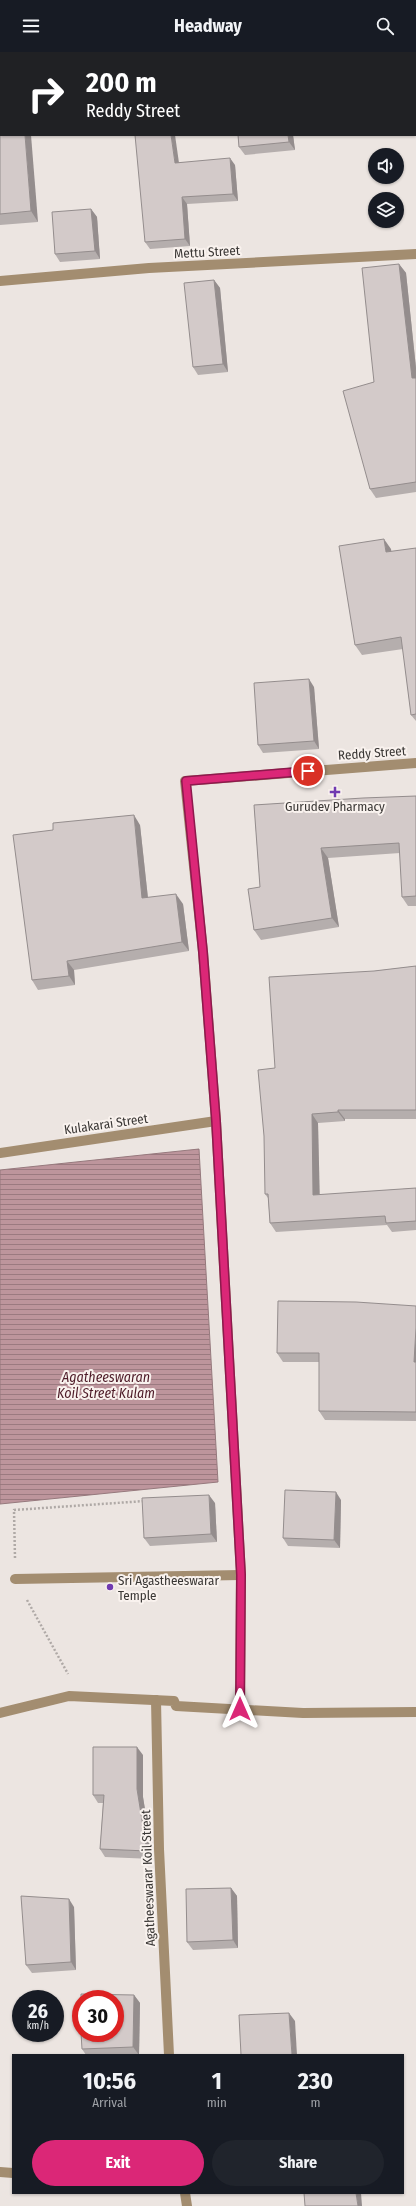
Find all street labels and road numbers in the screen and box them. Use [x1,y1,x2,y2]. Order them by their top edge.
street label: Mettu Street [174,243,241,261]
street label: Reddy Street [338,743,407,763]
street label: Kulakarai Street [63,1111,150,1137]
street label: Agatheeswarar Koil Street [138,1809,158,1947]

